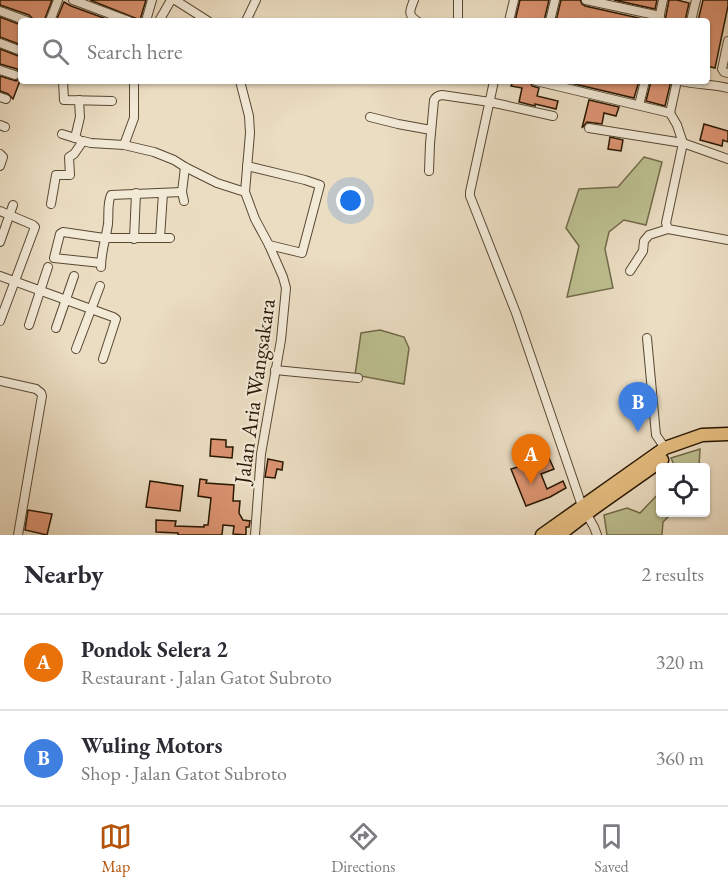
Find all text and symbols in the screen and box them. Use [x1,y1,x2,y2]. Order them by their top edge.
search box [18,18,710,84]
icon: search [39,35,72,68]
text: Search here [87,37,182,66]
your location [336,186,365,215]
street label: Jalan Aria Wangsakara [227,296,282,487]
pin: B [618,382,658,432]
pin: A [512,434,550,484]
map controls [656,463,710,517]
button: locate [656,463,710,517]
text: Nearby [24,557,104,591]
text: 2 results [641,561,704,587]
text: Pondok Selera 2 [81,635,228,664]
text: A [36,649,51,675]
text: 320 m [656,649,704,675]
text: Restaurant · Jalan Gatot Subroto [81,664,332,690]
text: Wuling Motors [81,731,222,760]
text: B [37,745,50,771]
text: 360 m [656,745,704,771]
text: Shop · Jalan Gatot Subroto [81,760,287,786]
tab: Map [99,820,132,877]
tab: Directions [331,820,396,877]
tab: Saved [594,820,629,877]

